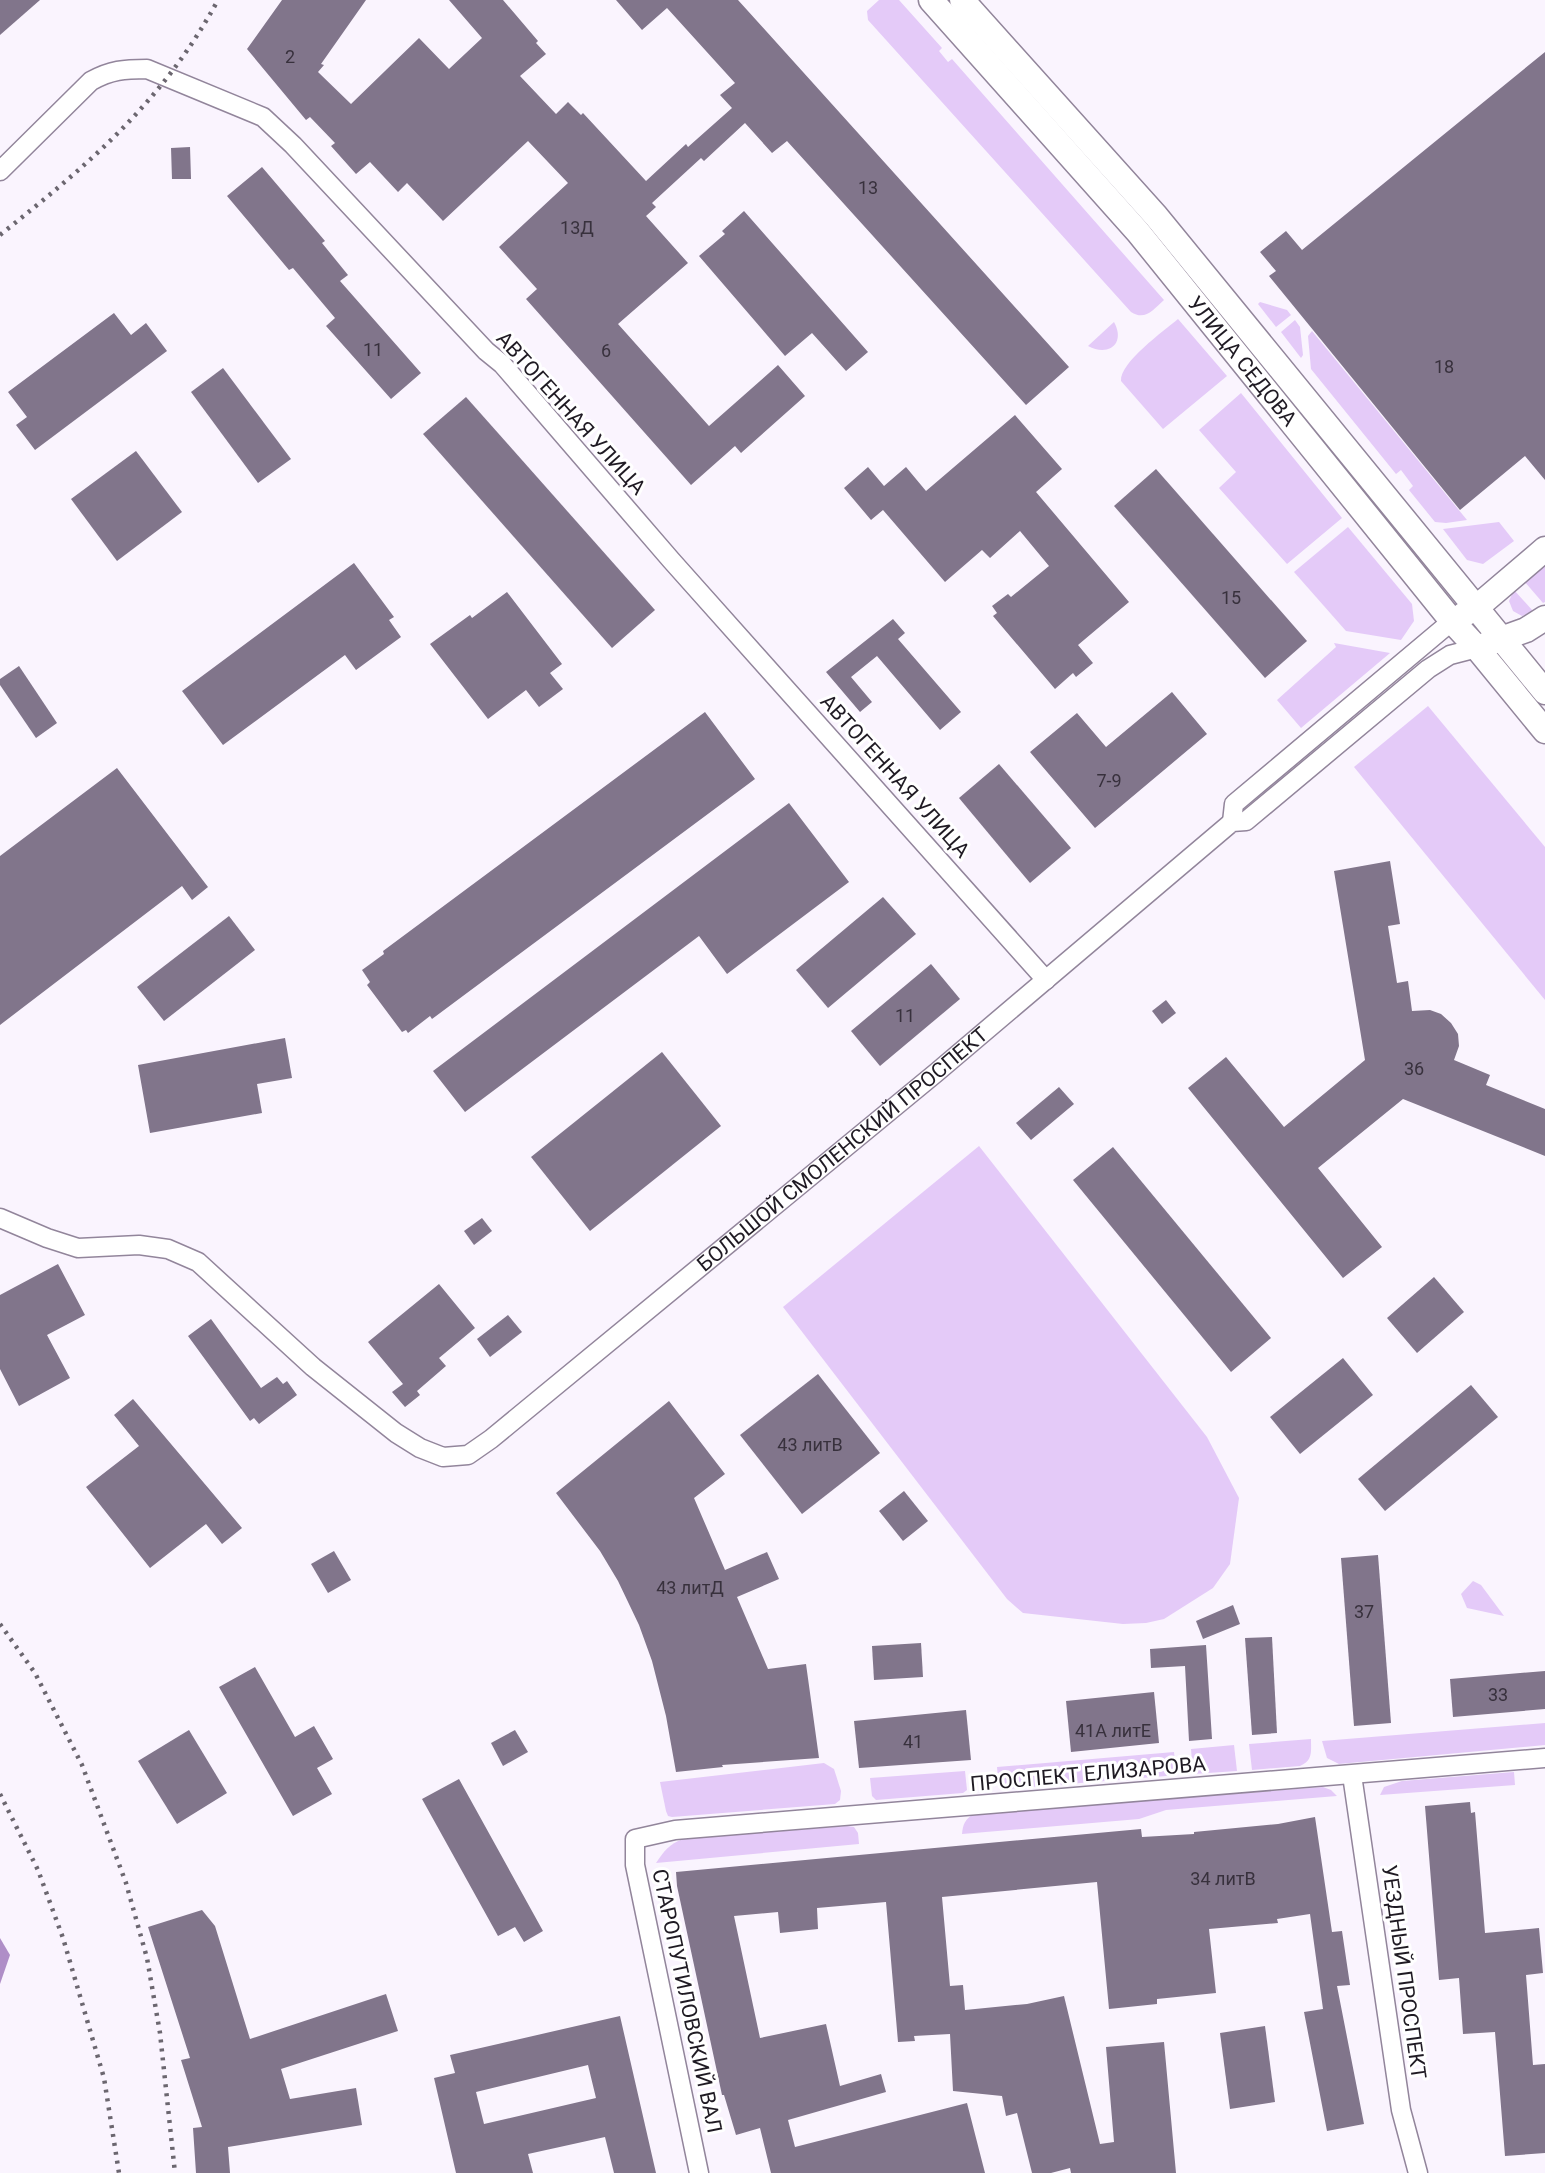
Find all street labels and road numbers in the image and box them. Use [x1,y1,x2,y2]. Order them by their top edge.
street label: УЛИЦА СЕДОВА [1183,292,1302,431]
street label: АВТОГЕННАЯ УЛИЦА [491,327,651,500]
street label: АВТОГЕННАЯ УЛИЦА [815,690,975,863]
street label: БОЛЬШОЙ СМОЛЕНСКИЙ ПРОСПЕКТ [692,1022,993,1276]
street label: ПРОСПЕКТ ЕЛИЗАРОВА [969,1752,1207,1796]
street label: УЕЗДНЫЙ ПРОСПЕКТ [1377,1863,1431,2081]
street label: СТАРОПУТИЛОВСКИЙ ВАЛ [647,1867,727,2135]

